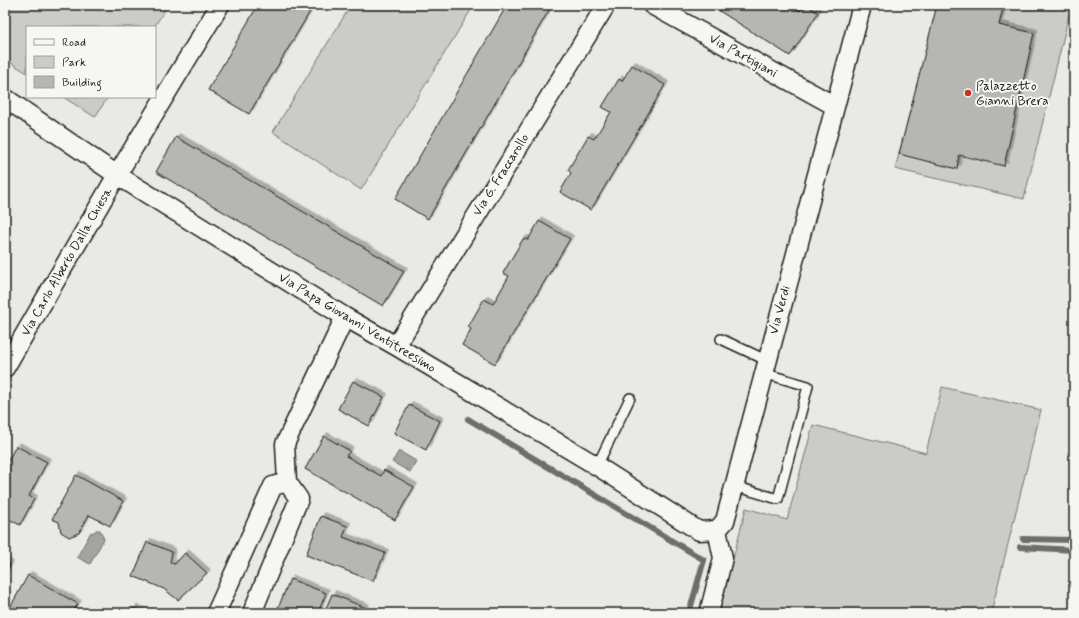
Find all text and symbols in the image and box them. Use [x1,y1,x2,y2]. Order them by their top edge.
legend [26,26,156,98]
street label: Via Partigiani [706,30,780,82]
text: Road [62,35,86,51]
text: Park [62,55,86,71]
text: Building [62,75,102,92]
place label: Palazzetto Gianni Brera [976,78,1049,110]
marker: Palazzetto Gianni Brera [963,88,973,98]
street label: Via G. Fraccarollo [469,130,533,219]
street label: Via Carlo Alberto Dalla Chiesa [17,185,117,339]
street label: Via Papa Giovanni Ventitreesimo [275,269,439,377]
street label: Via Verdi [765,284,795,336]

